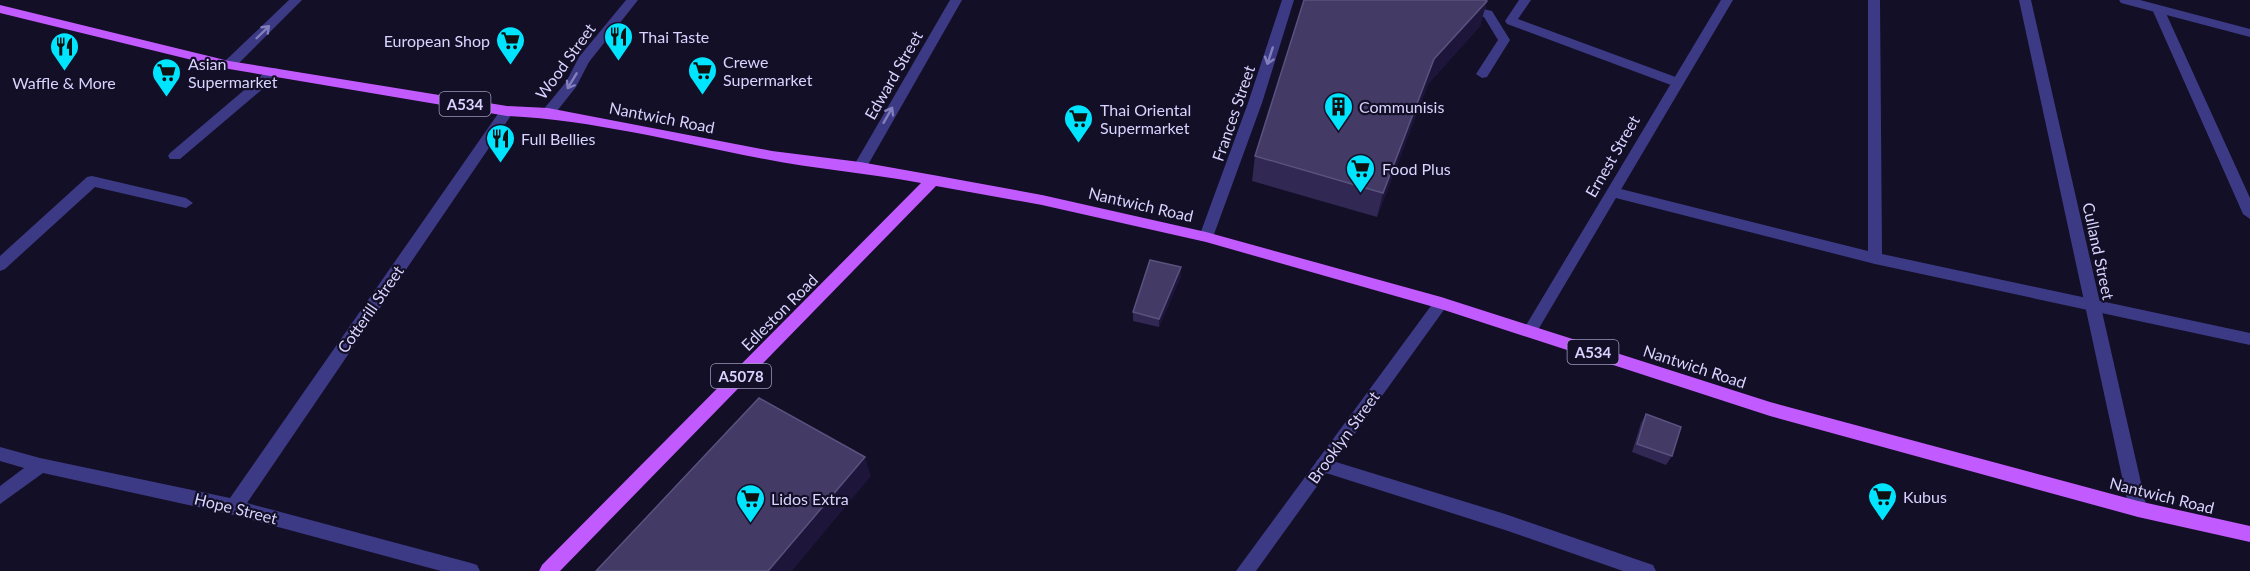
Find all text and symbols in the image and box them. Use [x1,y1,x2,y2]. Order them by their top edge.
street label: Wood Street [531,19,599,103]
restaurant icon: Thai Taste [602,20,634,62]
supermarket icon: European Shop [495,24,527,66]
one-way arrow [255,25,270,40]
place label: Thai Taste [639,27,709,46]
street label: Edward Street [860,27,926,123]
restaurant icon: Waffle & More [48,30,80,72]
place label: European Shop [384,31,490,50]
one-way arrow [1264,46,1275,65]
place label: Crewe Supermarket [723,52,813,89]
place label: Asian Supermarket [188,54,278,91]
supermarket icon: Crewe Supermarket [686,54,718,96]
supermarket icon: Asian Supermarket [151,56,183,98]
street label: Frances Street [1208,62,1258,163]
one-way arrow [566,72,578,89]
place label: Waffle & More [12,73,116,92]
building icon: Communisis [1322,90,1354,132]
road number: A534 [440,92,490,116]
street label: Nantwich Road [608,97,716,137]
place label: Communisis [1359,97,1444,116]
place label: Thai Oriental Supermarket [1100,100,1191,137]
supermarket icon: Thai Oriental Supermarket [1063,102,1095,144]
one-way arrow [883,107,895,124]
street label: Ernest Street [1581,112,1643,200]
restaurant icon: Full Bellies [484,122,516,164]
place label: Full Bellies [521,129,596,148]
supermarket icon: Food Plus [1345,152,1377,194]
place label: Food Plus [1382,159,1451,178]
street label: Nantwich Road [1087,183,1195,225]
street label: Culland Street [2079,201,2119,302]
street label: Cotterill Street [333,261,407,356]
street label: Edleston Road [737,270,821,354]
road number: A534 [1568,340,1618,364]
street label: Nantwich Road [1641,340,1749,392]
road number: A5078 [711,364,771,388]
street label: Brooklyn Street [1303,387,1383,487]
street label: Nantwich Road [2108,473,2216,517]
supermarket icon: Kubus [1866,480,1898,522]
supermarket icon: Lidos Extra [734,482,766,524]
place label: Kubus [1903,487,1947,506]
street label: Hope Street [193,489,280,528]
place label: Lidos Extra [771,489,849,508]

